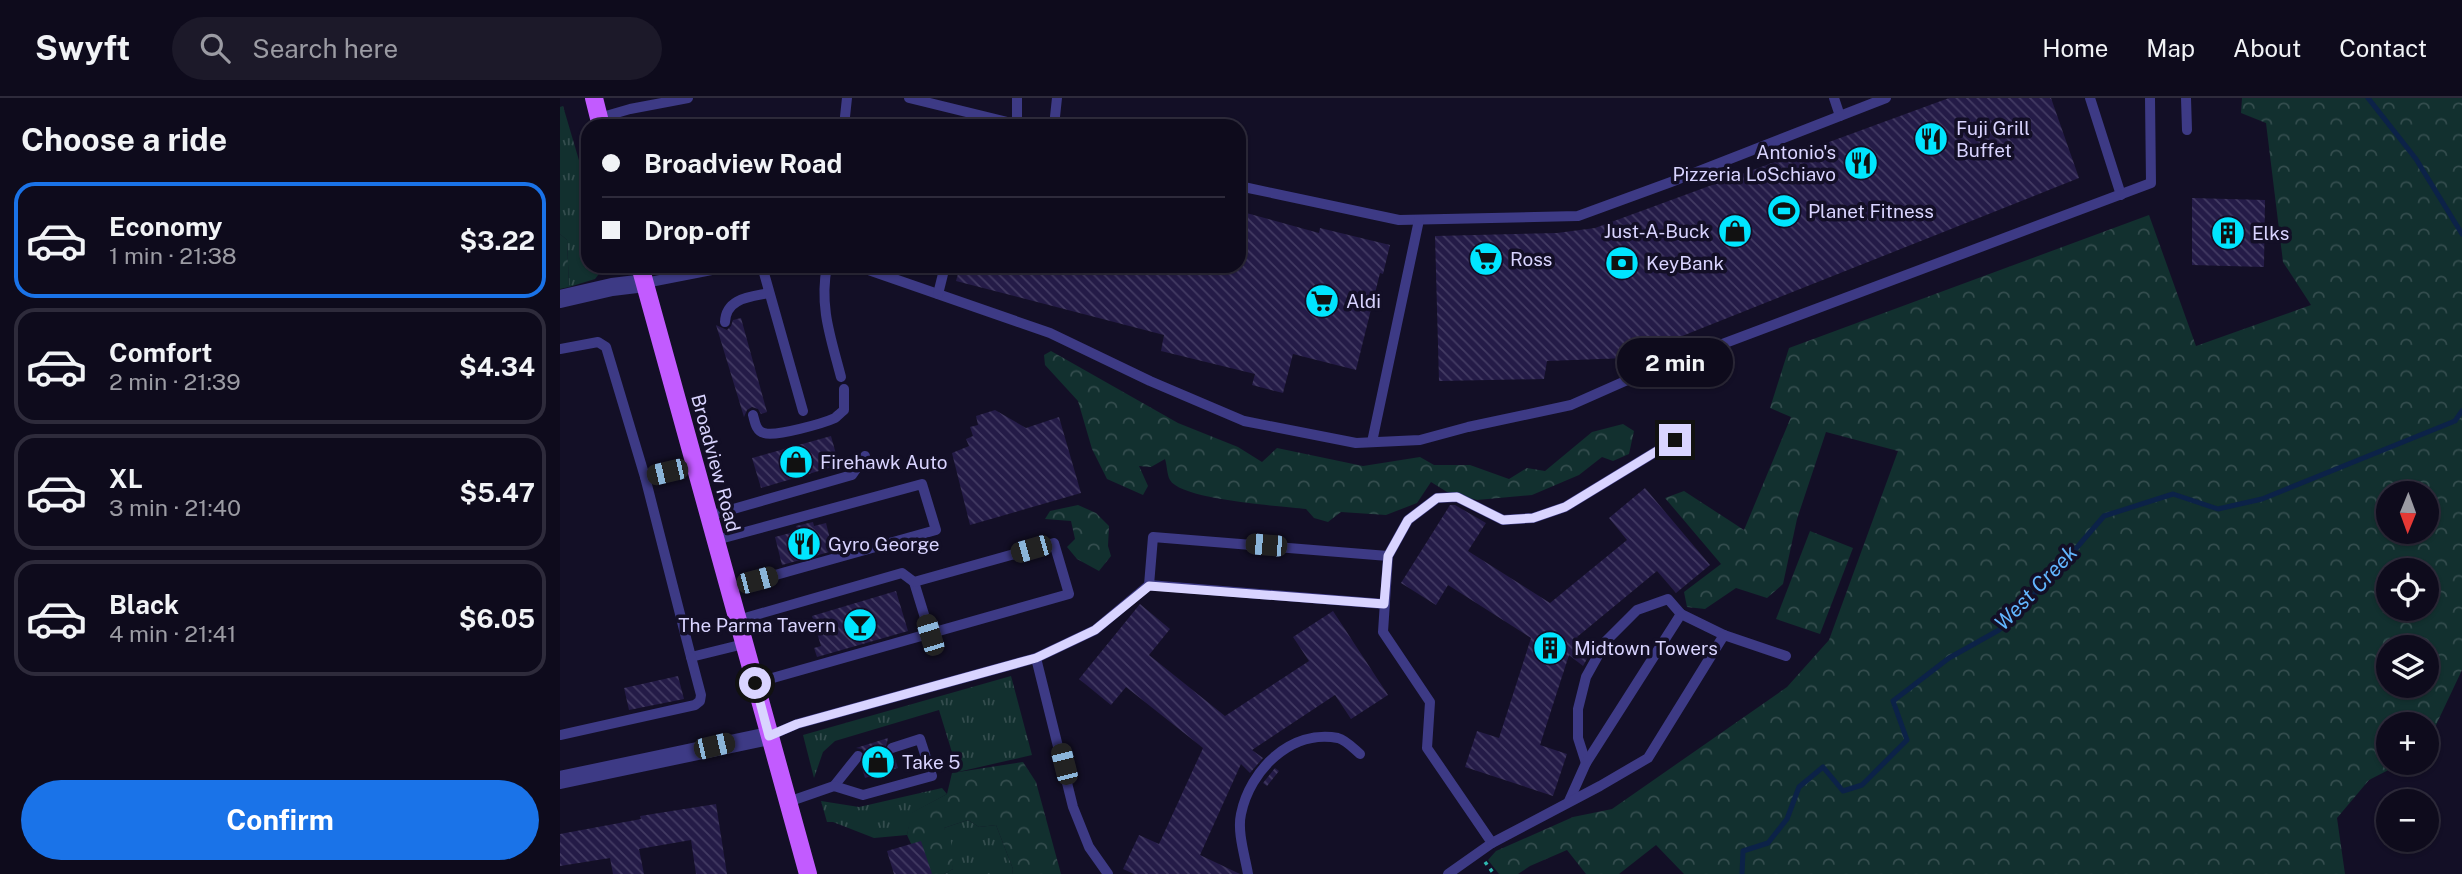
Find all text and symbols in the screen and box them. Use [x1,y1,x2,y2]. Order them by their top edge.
search box [172,17,662,80]
text: Swyft [35,29,130,67]
icon: search [196,29,234,67]
text: Search here [252,33,398,64]
text: Home [2042,34,2108,62]
text: Map [2146,34,2195,62]
text: About [2233,34,2301,62]
text: Contact [2339,34,2427,62]
place label: Fuji Grill Buffet [1956,117,2030,161]
restaurant icon: Fuji Grill Buffet [1912,120,1950,158]
text: Choose a ride [21,121,227,158]
place label: Antonio's Pizzeria LoSchiavo [1673,141,1836,185]
restaurant icon: Antonio's Pizzeria LoSchiavo [1842,144,1880,182]
text: Broadview Road [644,148,842,179]
sports icon: Planet Fitness [1765,192,1803,230]
place label: Planet Fitness [1808,200,1934,222]
icon: car [25,209,88,272]
text: Economy [109,211,222,242]
shop icon: Just-A-Buck [1716,212,1754,250]
building icon: Elks [2209,214,2247,252]
text: Drop-off [644,215,750,246]
place label: Just-A-Buck [1604,220,1710,242]
place label: Elks [2252,222,2289,244]
text: $3.22 [459,225,535,256]
supermarket icon: Ross [1467,240,1505,278]
text: 1 min · 21:38 [109,242,237,269]
bank icon: KeyBank [1603,244,1641,282]
place label: Ross [1510,248,1552,270]
place label: KeyBank [1646,252,1724,274]
supermarket icon: Aldi [1303,282,1341,320]
place label: Aldi [1346,290,1381,312]
icon: car [25,335,88,398]
text: Comfort [109,337,212,368]
callout: 2 min [1617,338,1733,388]
text: 2 min [1645,349,1705,376]
text: $4.34 [459,351,535,382]
text: 2 min · 21:39 [109,368,241,395]
street label: Broadview Road [687,392,745,534]
route end [1659,424,1691,456]
shop icon: Firehawk Auto [777,443,815,481]
place label: Firehawk Auto [820,451,948,473]
car [645,457,690,487]
icon: car [25,461,88,524]
text: XL [109,463,143,494]
text: $5.47 [459,477,535,508]
north arrow [2376,481,2440,544]
map controls [2376,481,2439,852]
text: 3 min · 21:40 [109,494,241,521]
restaurant icon: Gyro George [785,525,823,563]
place label: Gyro George [828,533,939,555]
car [1008,533,1055,565]
car [1245,533,1288,557]
water label: West Creek [1989,540,2083,635]
button: locate [2376,558,2439,621]
car [734,564,781,596]
icon: car [25,587,88,650]
text: Black [109,589,179,620]
text: $6.05 [459,603,535,634]
bar icon: The Parma Tavern [841,606,879,644]
car [914,612,947,658]
place label: The Parma Tavern [678,614,836,636]
text: 4 min · 21:41 [109,620,236,647]
building icon: Midtown Towers [1531,629,1569,667]
button: layers [2376,635,2439,698]
place label: Midtown Towers [1574,637,1718,659]
route start [739,667,771,699]
button: + [2376,712,2439,775]
car [692,731,737,761]
car [1049,741,1080,787]
shop icon: Take 5 [859,743,897,781]
place label: Take 5 [902,751,960,773]
button: Confirm [21,780,539,860]
button: − [2376,789,2439,852]

